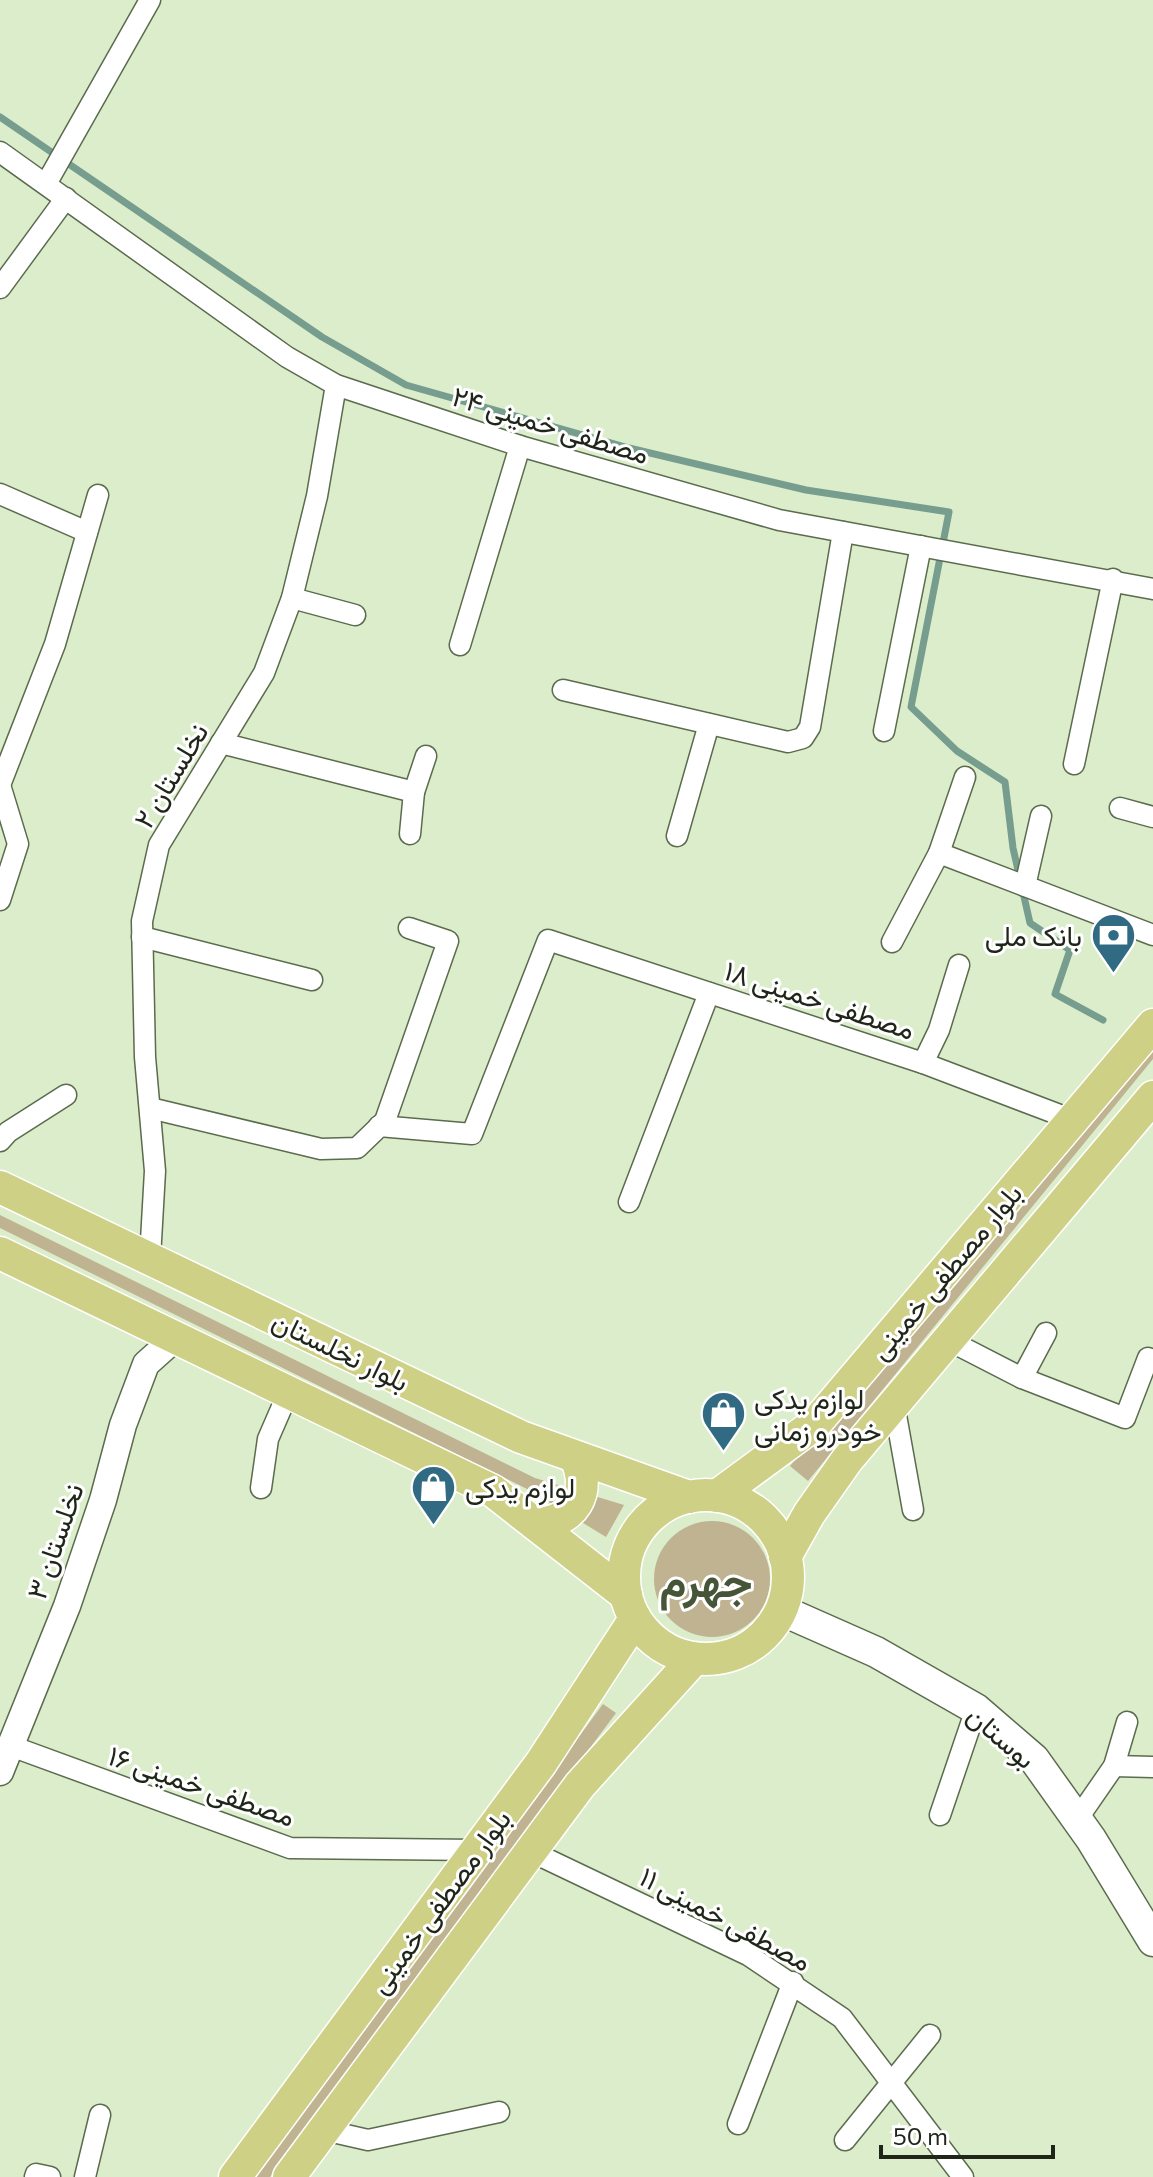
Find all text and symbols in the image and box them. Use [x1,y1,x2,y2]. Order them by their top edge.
street label: مصطفی خمینی ۲۴ [448,378,653,471]
street label: نخلستان ۲ [125,716,215,834]
bank icon: بانک ملی [1089,911,1137,974]
place label: بانک ملی [985,918,1082,953]
street label: مصطفی خمینی ۱۸ [720,952,919,1047]
street label: بلوار مصطفی خمینی [862,1176,1030,1367]
street label: بلوار نخلستان [266,1302,415,1399]
place label: لوازم یدکی خودرو زمانی [754,1381,881,1449]
shop icon: لوازم یدکی خودرو زمانی [699,1390,747,1453]
shop icon: لوازم یدکی [410,1463,458,1526]
place label: لوازم یدکی [465,1470,575,1507]
street label: نخلستان ۳ [18,1479,90,1603]
district label: جهرم [660,1552,752,1611]
street label: بوستان [959,1697,1043,1777]
street label: مصطفی خمینی ۱۶ [104,1737,300,1834]
street label: بلوار مصطفی خمینی [361,1802,519,2001]
street label: مصطفی خمینی ۱۱ [634,1859,818,1978]
scale bar [881,2109,1053,2159]
text: 50 m [893,2121,948,2150]

